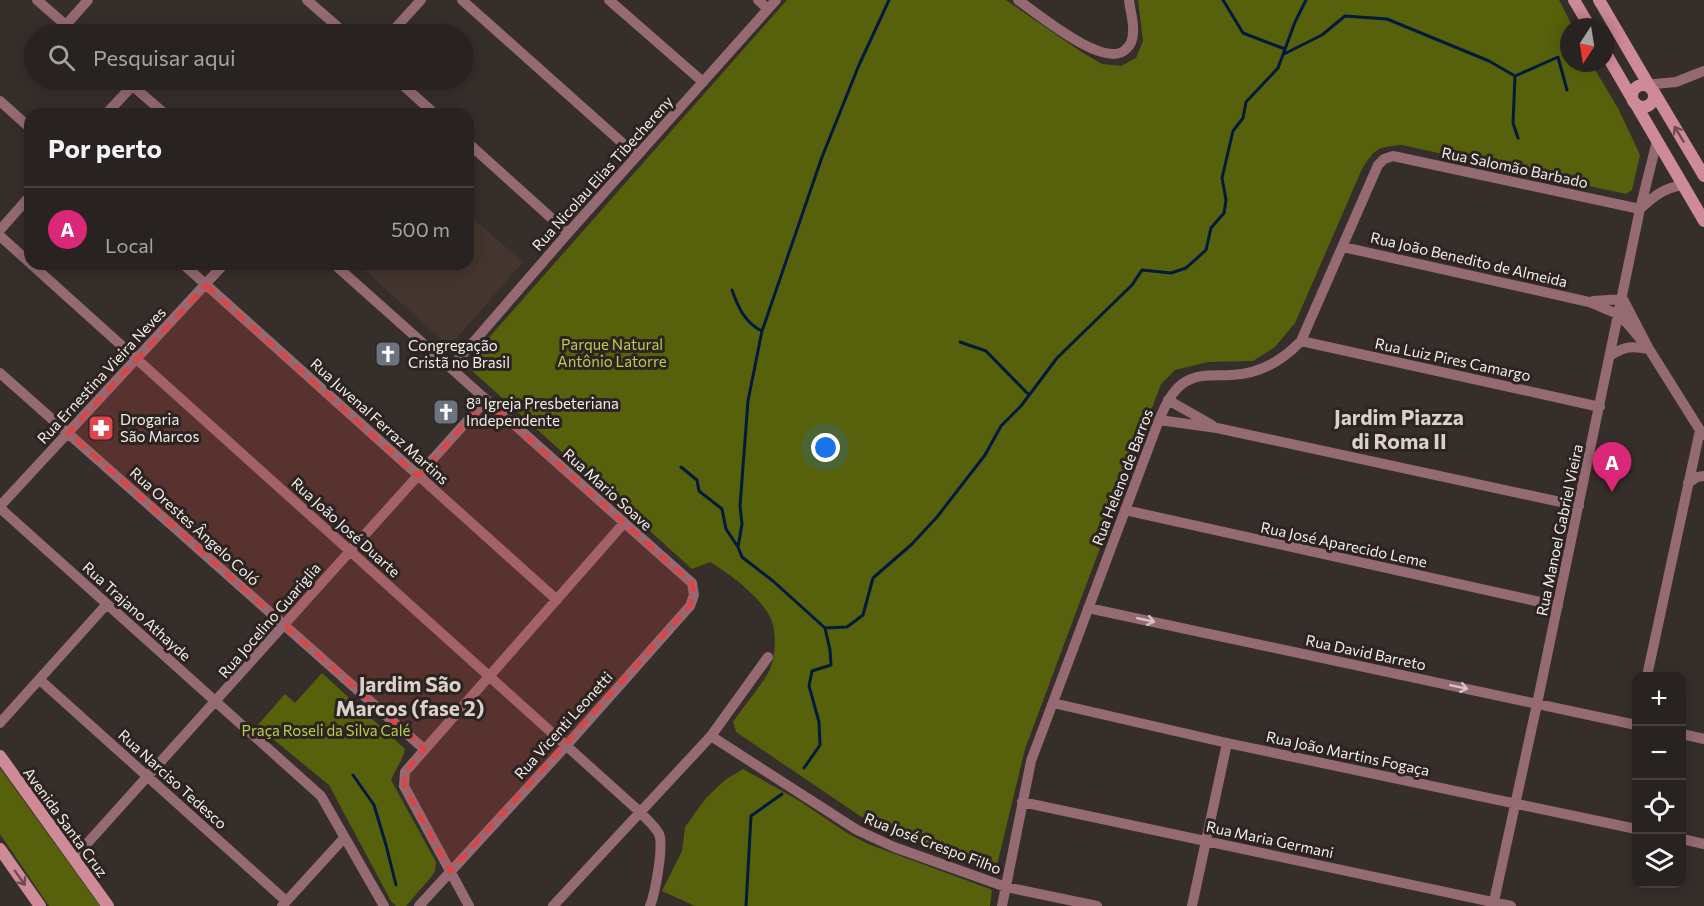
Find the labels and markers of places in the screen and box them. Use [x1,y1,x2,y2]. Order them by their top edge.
place label: Congregação Cristã no Brasil [408,336,510,371]
church icon: Congregação Cristã no Brasil [373,339,403,369]
place label: 8ª Igreja Presbeteriana Independente [466,394,619,429]
church icon: 8ª Igreja Presbeteriana Independente [431,397,461,427]
place label: Drogaria São Marcos [120,410,199,445]
pharmacy icon: Drogaria São Marcos [86,413,116,443]
pin: A [1592,442,1632,492]

